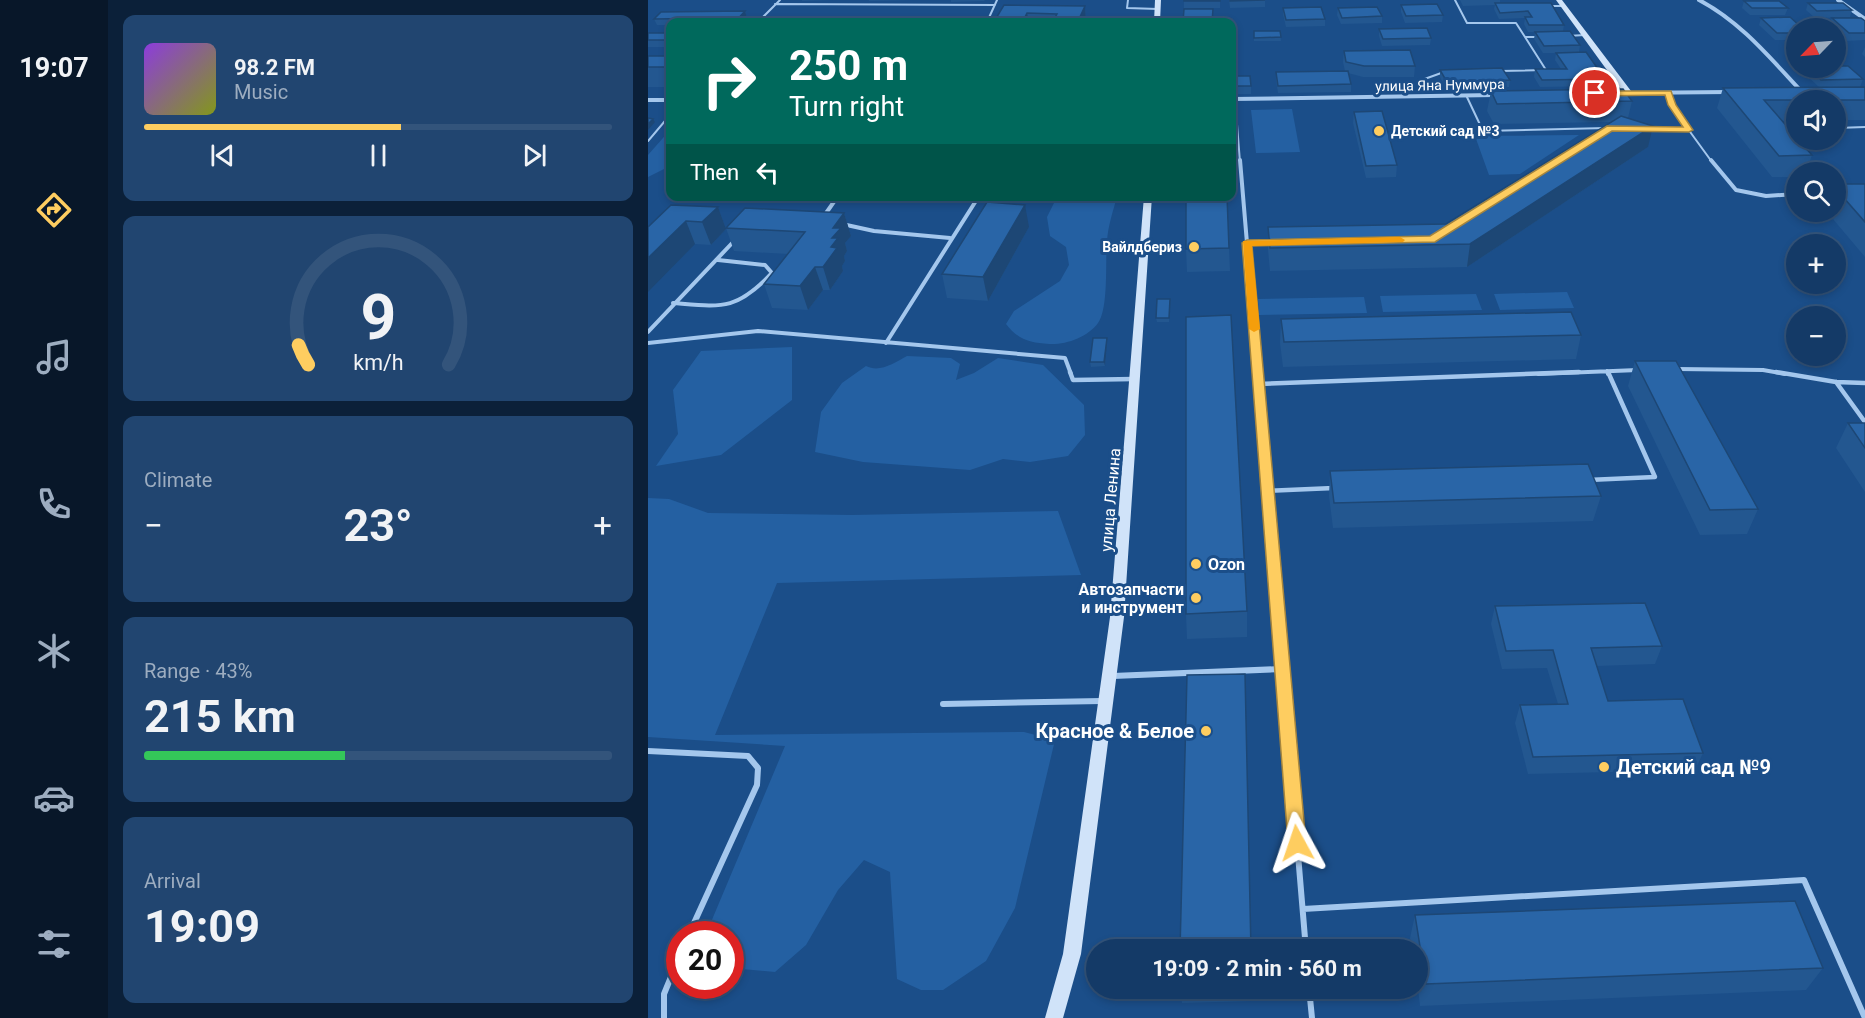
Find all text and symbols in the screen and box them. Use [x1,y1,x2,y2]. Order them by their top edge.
north arrow [1786,18,1846,78]
map controls [1786,18,1846,366]
text: 250 m [789,41,908,90]
icon: right [690,42,768,120]
text: 19:07 [19,52,89,84]
text: 98.2 FM [234,55,315,80]
pin [1569,67,1620,118]
street label: улица Яна Нуммура [1375,76,1505,94]
icon: arrive [1578,76,1611,109]
text: Music [234,80,288,104]
button: sound [1786,90,1846,150]
text: Turn right [789,91,904,123]
place label: Детский сад №3 [1391,123,1499,139]
marker: Детский сад №3 [1372,124,1386,138]
icon: previous [206,139,239,172]
icon: pause [362,139,395,172]
icon: next [518,139,551,172]
icon: left [751,156,784,189]
text: Then [690,160,739,185]
button: search [1786,162,1846,222]
icon: directions [33,189,75,231]
button: + [1786,234,1846,294]
place label: Вайлдбериз [1102,239,1182,255]
marker: Вайлдбериз [1187,240,1201,254]
text: 9 [360,282,396,355]
button: − [1786,306,1846,366]
icon: music [33,336,75,378]
text: km/h [353,351,403,376]
street label: улица Ленина [1096,447,1124,553]
text: Climate [144,468,212,492]
icon: phone [33,483,75,525]
text: 23° [343,499,413,552]
text: − [144,506,163,545]
text: + [593,506,612,545]
place label: Ozon [1208,555,1245,574]
marker: Ozon [1189,557,1203,571]
place label: Автозапчасти и инструмент [1079,580,1184,617]
marker: Автозапчасти и инструмент [1189,591,1203,605]
icon: climate [33,630,75,672]
text: Range · 43% [144,659,252,683]
text: 215 km [144,690,296,743]
place label: Красное & Белое [1036,719,1194,743]
marker: Красное & Белое [1199,724,1213,738]
place label: Детский сад №9 [1616,755,1771,779]
marker: Детский сад №9 [1597,760,1611,774]
icon: car [33,777,75,819]
position arrow [1265,811,1329,875]
text: Arrival [144,869,201,893]
text: 19:09 [144,900,260,953]
speed limit sign: 20 [666,921,744,999]
icon: filters [33,923,75,965]
text: 19:09 · 2 min · 560 m [1152,956,1362,981]

